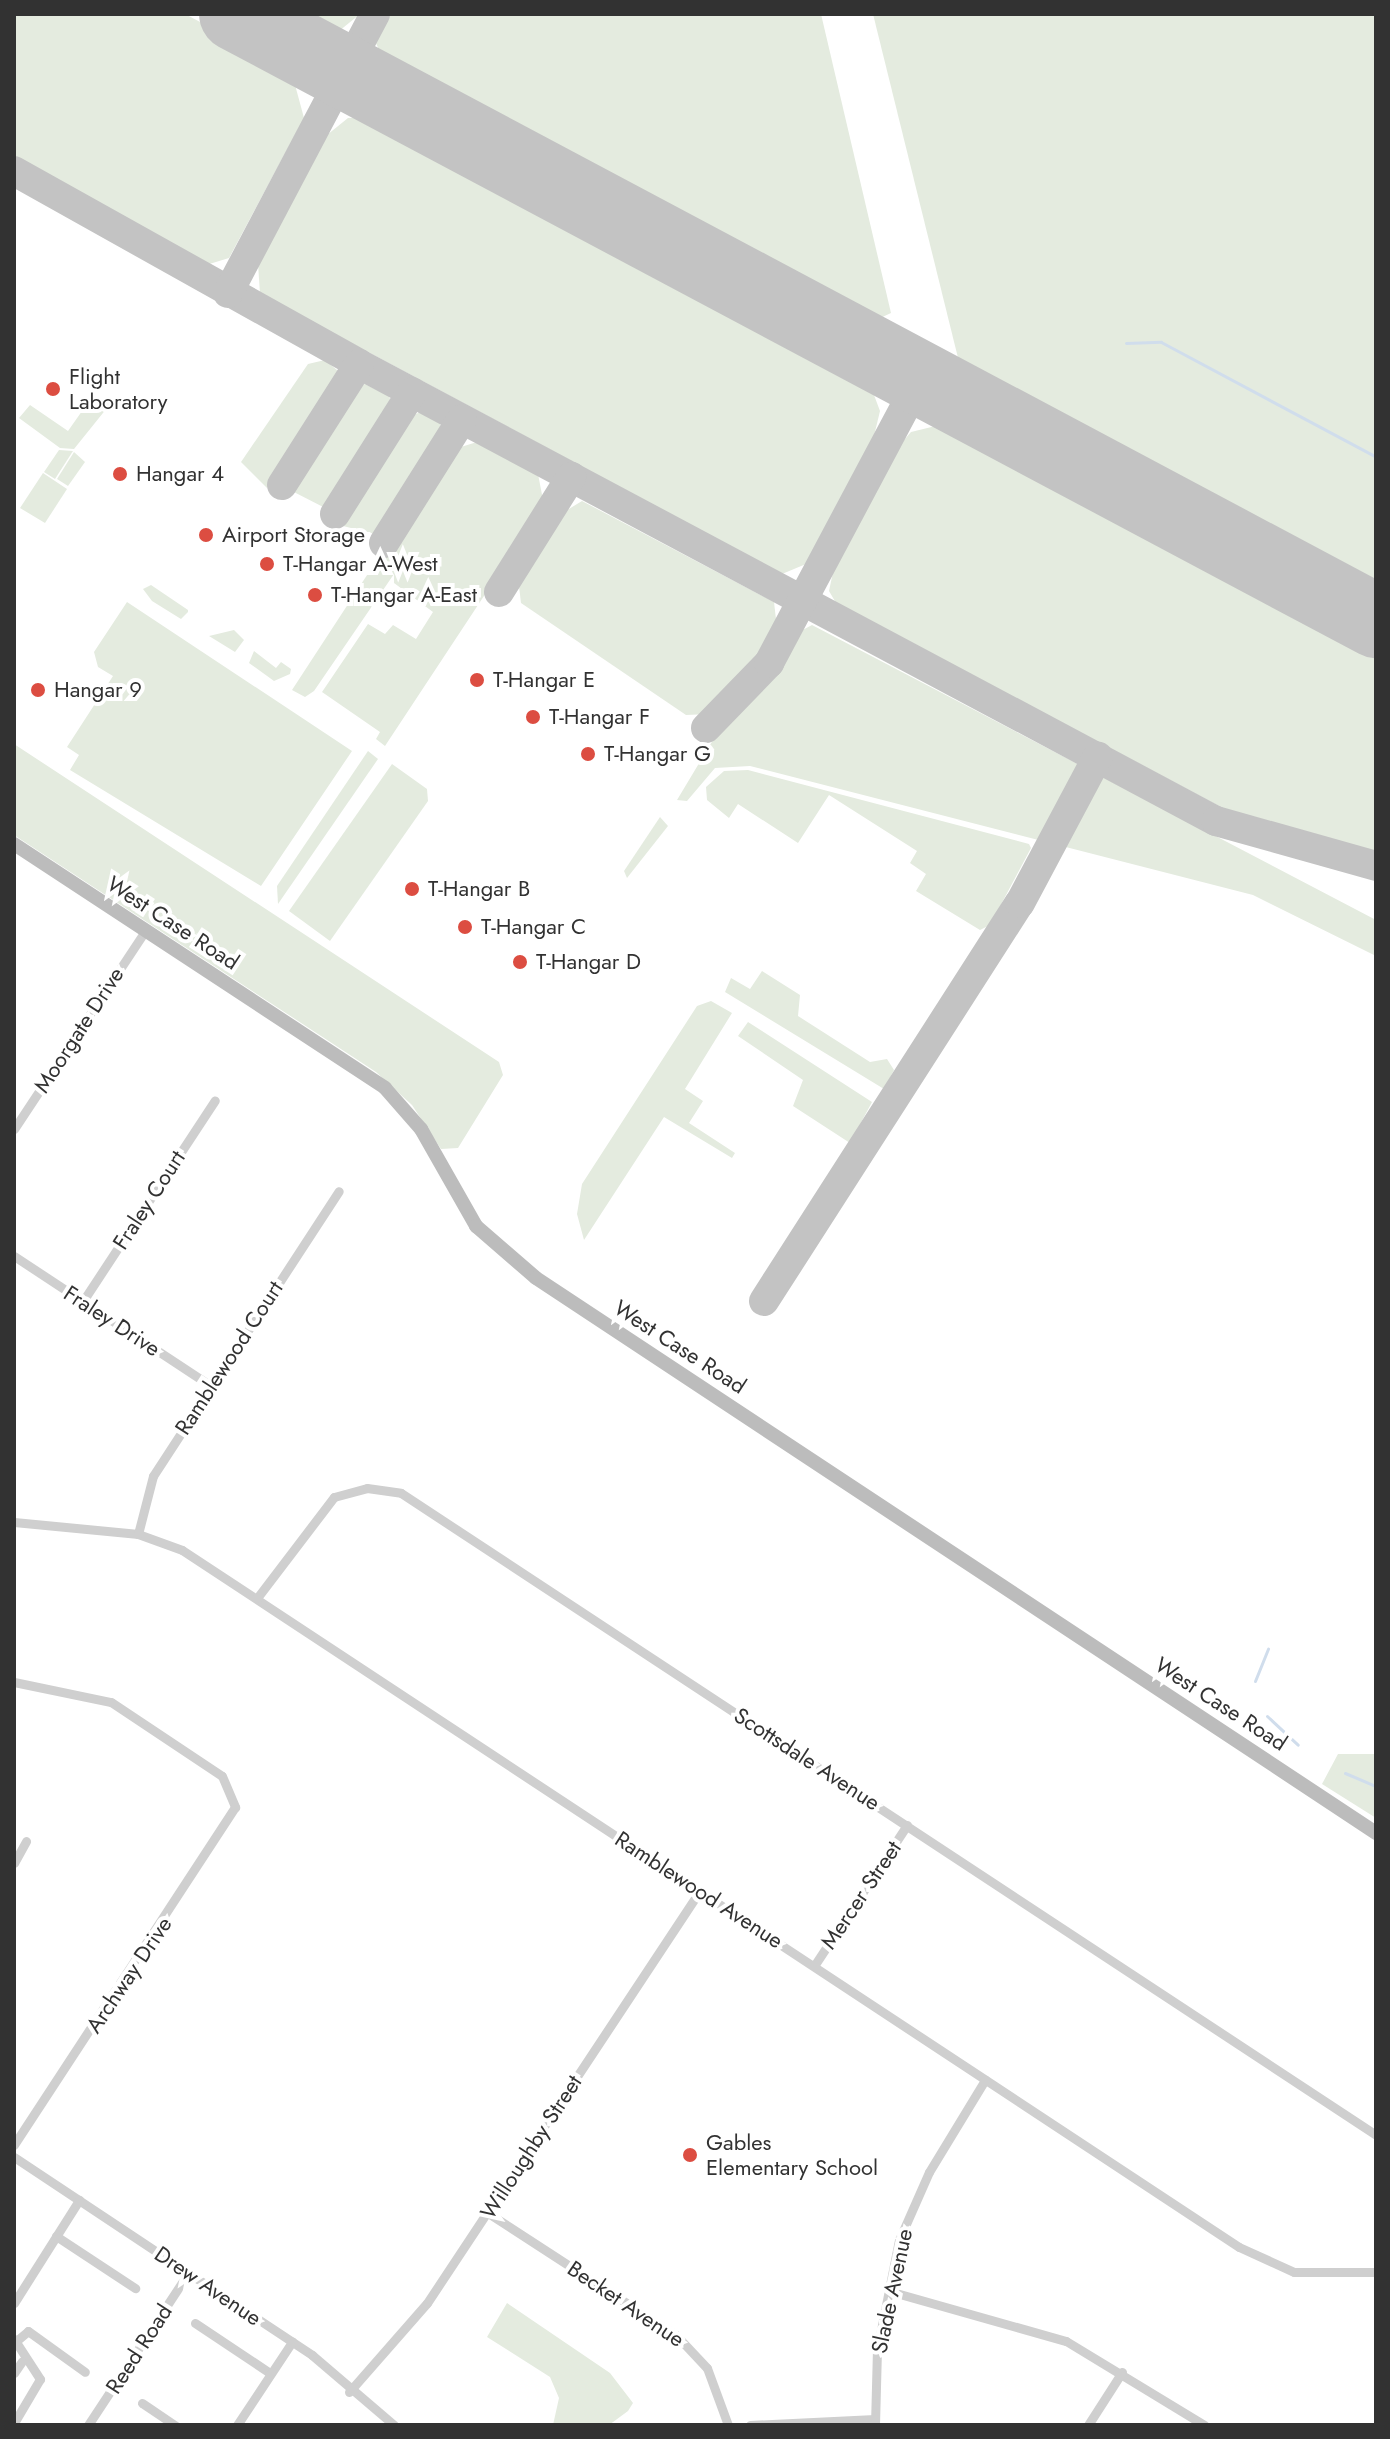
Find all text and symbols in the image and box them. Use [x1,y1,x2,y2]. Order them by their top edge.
place label: Flight Laboratory [69,363,167,414]
marker: Flight Laboratory [44,380,62,398]
place label: Hangar 4 [136,461,224,487]
marker: Hangar 4 [111,465,129,483]
place label: Airport Storage [222,522,365,548]
marker: Airport Storage [197,526,215,544]
place label: T-Hangar A-West [283,551,438,577]
marker: T-Hangar A-West [258,555,276,573]
place label: T-Hangar A-East [331,582,477,608]
marker: T-Hangar A-East [306,586,324,604]
place label: T-Hangar E [493,667,595,693]
marker: T-Hangar E [468,671,486,689]
place label: Hangar 9 [54,677,142,703]
marker: Hangar 9 [29,681,47,699]
place label: T-Hangar F [549,704,650,730]
marker: T-Hangar F [524,708,542,726]
place label: T-Hangar G [604,741,711,767]
marker: T-Hangar G [579,745,597,763]
street label: West Case Road [102,871,244,975]
place label: T-Hangar B [428,876,530,902]
marker: T-Hangar B [403,880,421,898]
place label: T-Hangar C [481,914,586,940]
marker: T-Hangar C [456,918,474,936]
place label: T-Hangar D [536,949,641,975]
marker: T-Hangar D [511,953,529,971]
street label: Moorgate Drive [29,962,129,1098]
street label: Fraley Court [107,1146,191,1254]
street label: Ramblewood Court [169,1276,289,1440]
street label: Fraley Drive [59,1280,165,1362]
street label: West Case Road [609,1295,751,1399]
street label: West Case Road [1150,1652,1292,1756]
street label: Scottsdale Avenue [729,1702,885,1816]
street label: Ramblewood Avenue [610,1826,788,1954]
street label: Mercer Street [815,1836,907,1954]
street label: Archway Drive [81,1912,177,2038]
street label: Willoughby Street [475,2070,587,2224]
place label: Gables Elementary School [706,2129,878,2180]
marker: Gables Elementary School [681,2146,699,2164]
street label: Slade Avenue [866,2226,918,2356]
street label: Drew Avenue [150,2241,266,2331]
street label: Becket Avenue [563,2255,689,2353]
street label: Reed Road [100,2299,178,2399]

